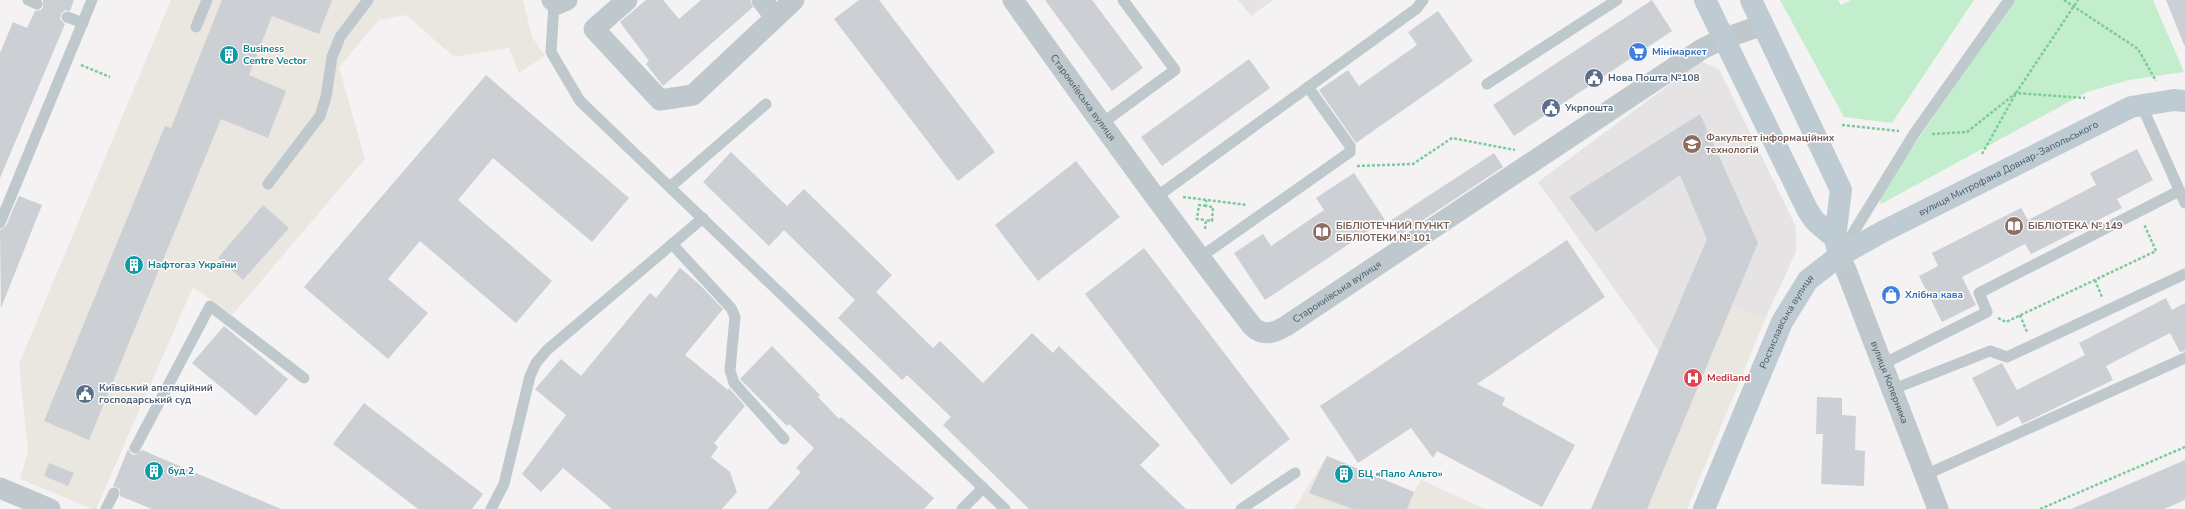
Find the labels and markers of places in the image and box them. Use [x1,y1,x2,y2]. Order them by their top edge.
supermarket icon: Мінімаркет [1627,41,1649,63]
place label: Business Centre Vector [243,42,307,68]
building icon: Business Centre Vector [218,44,240,66]
place label: Мінімаркет [1652,45,1707,59]
public building icon: Нова Пошта №108 [1583,67,1605,89]
place label: Нова Пошта №108 [1608,71,1700,85]
public building icon: Укрпошта [1540,97,1562,119]
place label: Укрпошта [1564,101,1613,115]
place label: Факультет інформаційних технологій [1706,131,1835,157]
school or university icon: Факультет інформаційних технологій [1681,133,1703,155]
library icon: БІБЛІОТЕКА № 149 [2003,215,2025,237]
place label: БІБЛІОТЕЧНИЙ ПУНКТ БІБЛІОТЕКИ № 101 [1336,219,1450,245]
place label: БІБЛІОТЕКА № 149 [2028,219,2123,233]
library icon: БІБЛІОТЕЧНИЙ ПУНКТ БІБЛІОТЕКИ № 101 [1311,221,1333,243]
building icon: Нафтогаз України [123,254,145,276]
place label: Нафтогаз України [148,258,237,272]
shop icon: Хлібна кава [1880,284,1902,306]
place label: Хлібна кава [1904,288,1963,302]
hospital icon: Mediland [1682,367,1704,389]
place label: Mediland [1707,371,1750,385]
place label: Київський апеляційний господарський суд [99,381,213,407]
public building icon: Київський апеляційний господарський суд [74,383,96,405]
building icon: буд 2 [143,460,165,482]
building icon: БЦ «Пало Альто» [1333,463,1355,485]
place label: буд 2 [168,464,194,478]
place label: БЦ «Пало Альто» [1358,467,1443,481]

